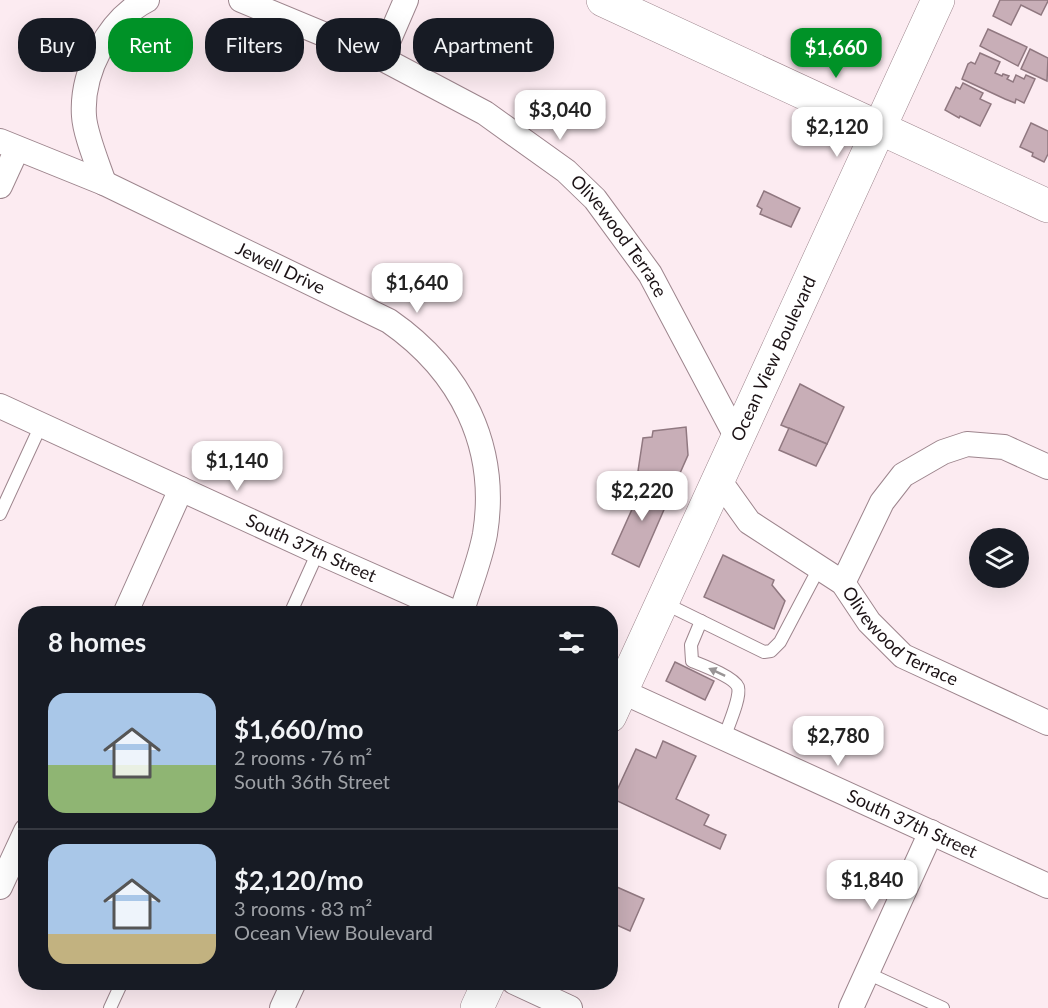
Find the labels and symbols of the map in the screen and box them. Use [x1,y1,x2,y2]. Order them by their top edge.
pin: $1,660 [787,28,885,79]
pin: $3,040 [511,90,609,141]
pin: $2,120 [788,107,886,158]
street label: Olivewood Terrace [566,170,672,301]
street label: Jewell Drive [233,237,329,298]
pin: $1,640 [368,263,466,314]
street label: Ocean View Boulevard [725,272,820,444]
pin: $1,140 [188,441,286,492]
pin: $2,220 [593,471,691,522]
street label: South 37th Street [243,508,380,587]
street label: Olivewood Terrace [838,582,962,690]
one-way arrow [708,668,725,677]
pin: $2,780 [789,716,887,767]
street label: South 37th Street [844,784,981,862]
pin: $1,840 [823,860,921,911]

